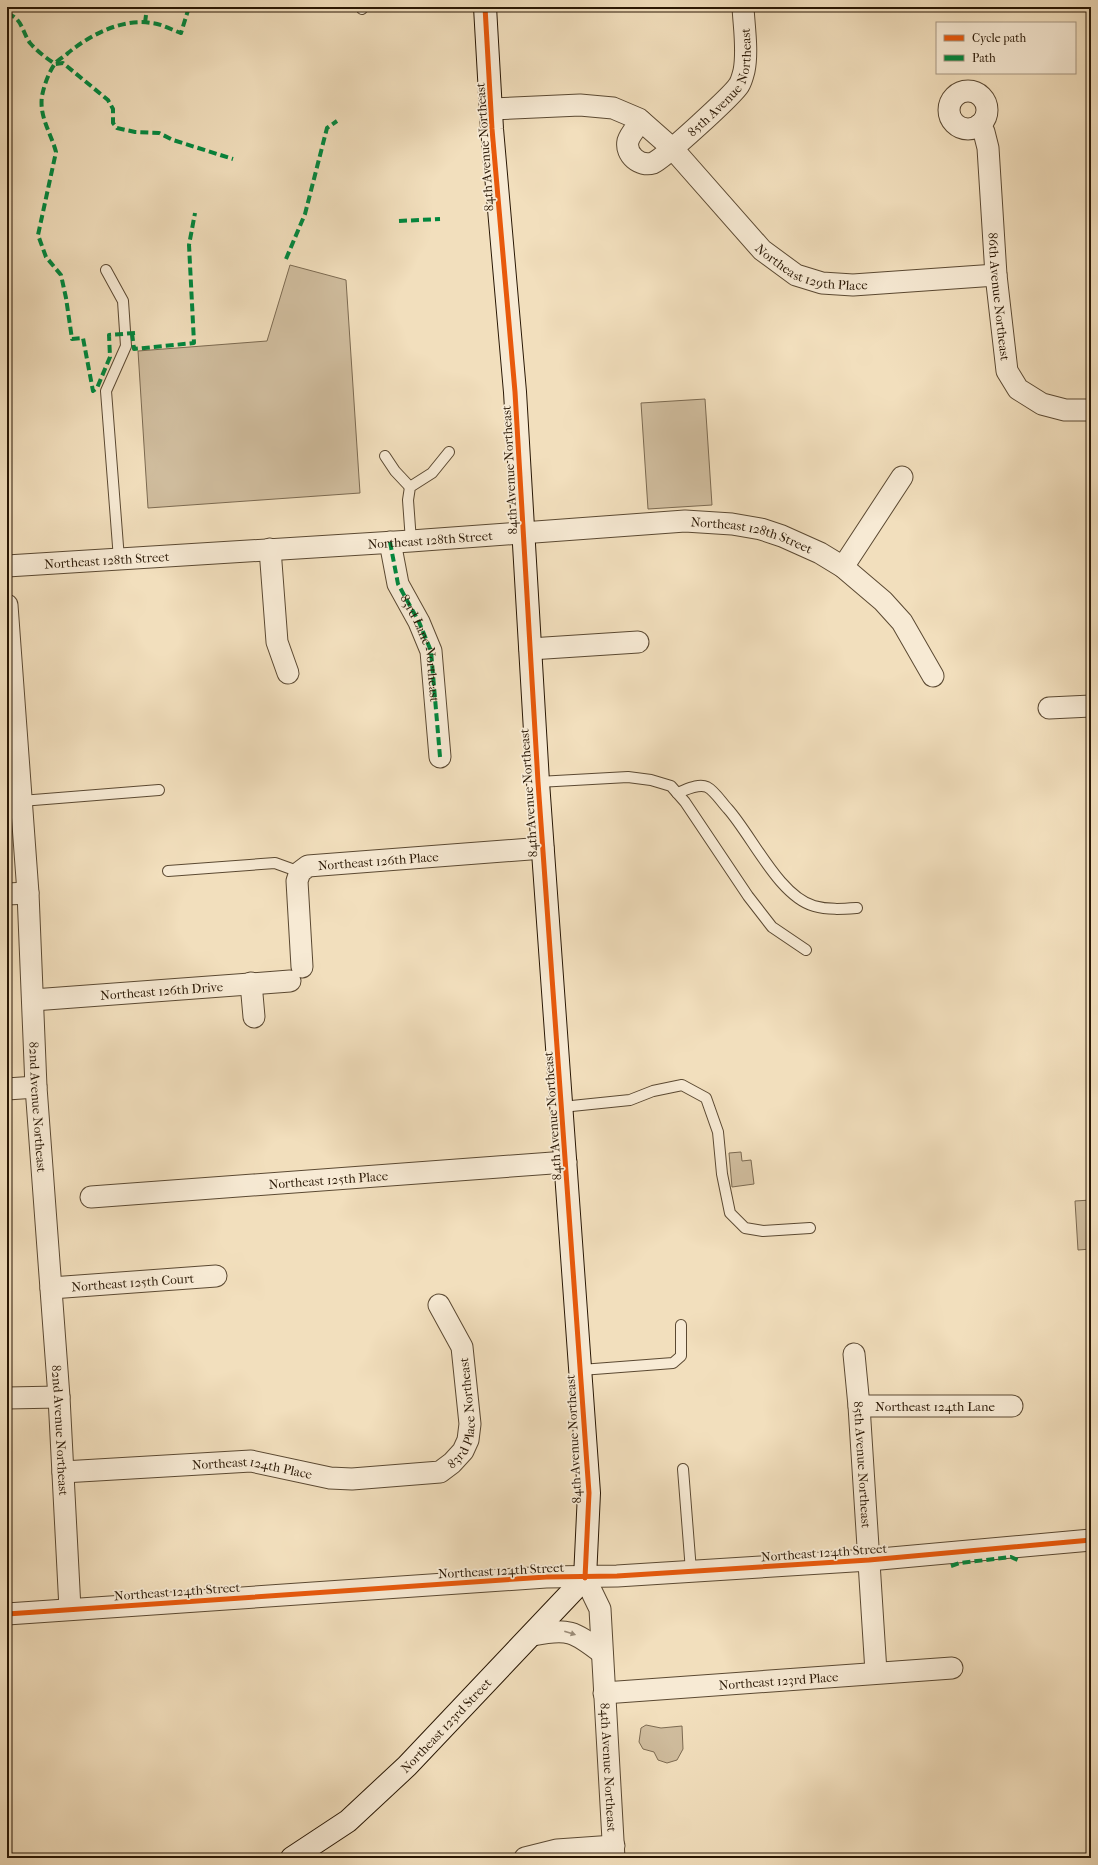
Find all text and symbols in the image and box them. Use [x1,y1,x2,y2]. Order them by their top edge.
legend [936,22,1076,74]
street label: 85th Avenue Northeast [685,27,754,140]
text: Cycle path [972,31,1027,45]
text: Path [972,51,996,65]
street label: 84th Avenue Northeast [472,82,496,212]
street label: 86th Avenue Northeast [985,232,1013,362]
street label: Northeast 129th Place [752,241,869,293]
street label: 84th Avenue Northeast [499,405,520,535]
street label: Northeast 128th Street [690,514,815,557]
street label: Northeast 128th Street [367,528,494,552]
street label: Northeast 128th Street [44,549,170,572]
street label: 83rd Lane Northeast [397,592,442,703]
street label: 84th Avenue Northeast [516,728,540,858]
street label: Northeast 126th Place [317,849,440,873]
street label: Northeast 126th Drive [100,979,224,1003]
street label: 82nd Avenue Northeast [26,1041,49,1173]
street label: 84th Avenue Northeast [540,1051,564,1181]
street label: Northeast 125th Place [268,1168,389,1192]
street label: Northeast 125th Court [71,1271,195,1294]
street label: 83rd Place Northeast [445,1357,478,1472]
street label: 82nd Avenue Northeast [49,1364,71,1496]
street label: 84th Avenue Northeast [563,1374,584,1504]
street label: Northeast 124th Lane [875,1399,996,1414]
street label: 85th Avenue Northeast [851,1400,874,1529]
street label: Northeast 124th Place [191,1454,314,1482]
street label: Northeast 124th Street [761,1541,888,1564]
street label: Northeast 124th Street [438,1560,565,1581]
street label: Northeast 124th Street [114,1580,241,1603]
one-way arrow [564,1630,576,1636]
street label: Northeast 123rd Place [718,1669,839,1693]
street label: Northeast 123rd Street [398,1675,495,1776]
street label: 84th Avenue Northeast [597,1702,620,1833]

